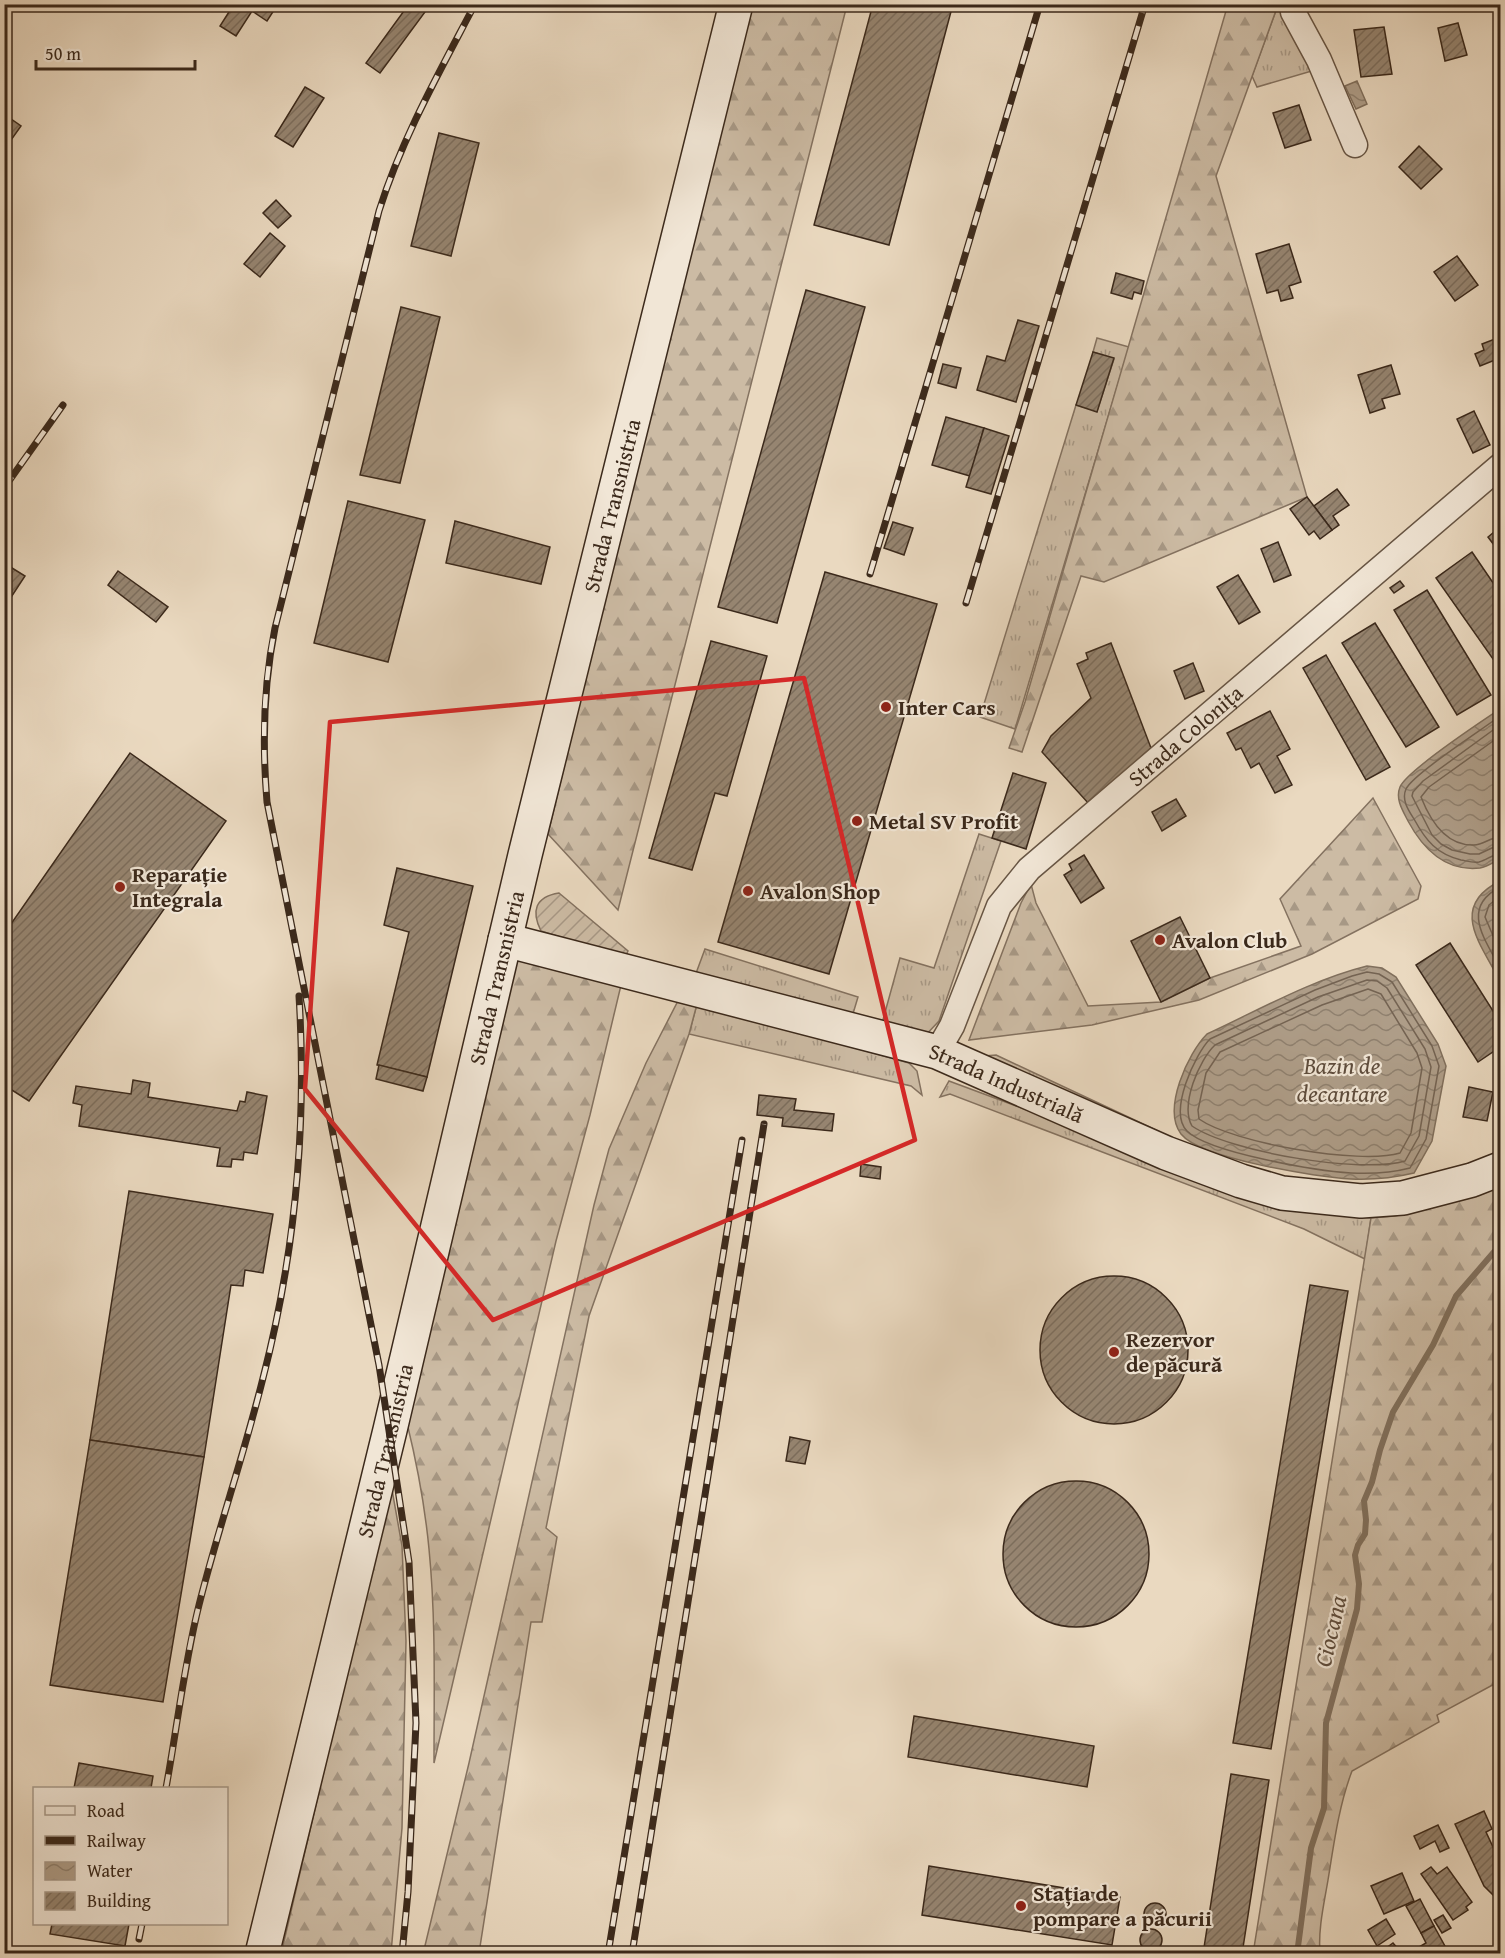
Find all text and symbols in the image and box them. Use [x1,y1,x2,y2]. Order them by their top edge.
scale bar [36,33,195,71]
text: 50 m [45,40,81,67]
street label: Strada Transnistria [575,415,649,596]
street label: Strada Colonița [1121,677,1250,794]
place label: Inter Cars [898,691,996,723]
marker: Inter Cars [879,700,893,714]
place label: Metal SV Profit [869,805,1019,837]
marker: Metal SV Profit [850,814,864,828]
place label: Reparație Integrala [132,858,228,915]
place label: Avalon Shop [760,875,880,907]
marker: Reparație Integrala [113,880,127,894]
marker: Avalon Shop [741,884,755,898]
street label: Strada Transnistria [460,887,532,1068]
place label: Avalon Club [1172,924,1287,956]
marker: Avalon Club [1153,933,1167,947]
street label: Strada Industrială [926,1035,1089,1131]
water label: Bazin de decantare [1297,1048,1388,1111]
place label: Rezervor de păcură [1126,1323,1223,1380]
marker: Rezervor de păcură [1107,1345,1121,1359]
street label: Strada Transnistria [348,1360,421,1541]
water label: Ciocana [1305,1592,1355,1670]
legend [33,1787,228,1925]
text: Road [87,1797,125,1824]
text: Railway [87,1827,146,1854]
text: Water [87,1857,133,1884]
place label: Stația de pompare a păcurii [1033,1877,1212,1934]
text: Building [87,1887,151,1914]
marker: Stația de pompare a păcurii [1014,1899,1028,1913]

